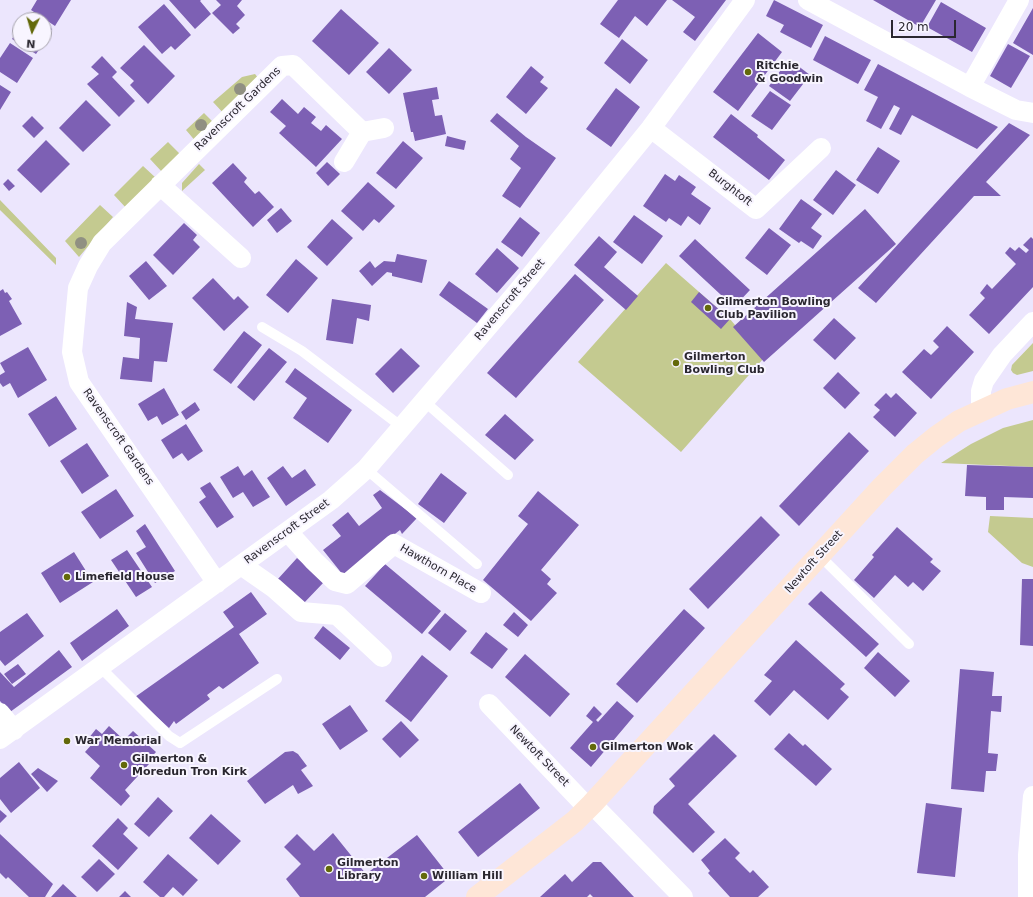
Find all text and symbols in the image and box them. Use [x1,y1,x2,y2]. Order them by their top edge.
north arrow [12,12,52,52]
scale bar [893,12,958,38]
text: 20 m [898,20,929,34]
text: N [26,37,36,50]
place label: Ritchie & Goodwin [756,59,823,85]
street label: Ravenscroft Gardens [192,64,284,154]
marker: Ritchie & Goodwin [743,67,753,77]
street label: Burghtoft [706,167,754,209]
street label: Ravenscroft Street [472,257,548,343]
place label: Gilmerton Bowling Club Pavilion [716,295,831,321]
marker: Gilmerton Bowling Club Pavilion [703,303,713,313]
place label: Gilmerton Bowling Club [684,350,765,376]
marker: Gilmerton Bowling Club [671,358,681,368]
street label: Ravenscroft Gardens [80,386,156,488]
street label: Ravenscroft Street [242,497,332,567]
street label: Newtoft Street [782,528,846,596]
street label: Hawthorn Place [397,542,479,596]
place label: Limefield House [75,570,174,584]
marker: Limefield House [62,572,72,582]
street label: Newtoft Street [506,723,572,789]
place label: War Memorial [75,734,161,748]
marker: War Memorial [62,736,72,746]
place label: Gilmerton Wok [601,740,693,754]
marker: Gilmerton Wok [588,742,598,752]
place label: Gilmerton & Moredun Tron Kirk [132,752,247,778]
marker: Gilmerton & Moredun Tron Kirk [119,760,129,770]
place label: Gilmerton Library [337,856,399,882]
marker: Gilmerton Library [324,864,334,874]
place label: William Hill [432,869,502,883]
marker: William Hill [419,871,429,881]

